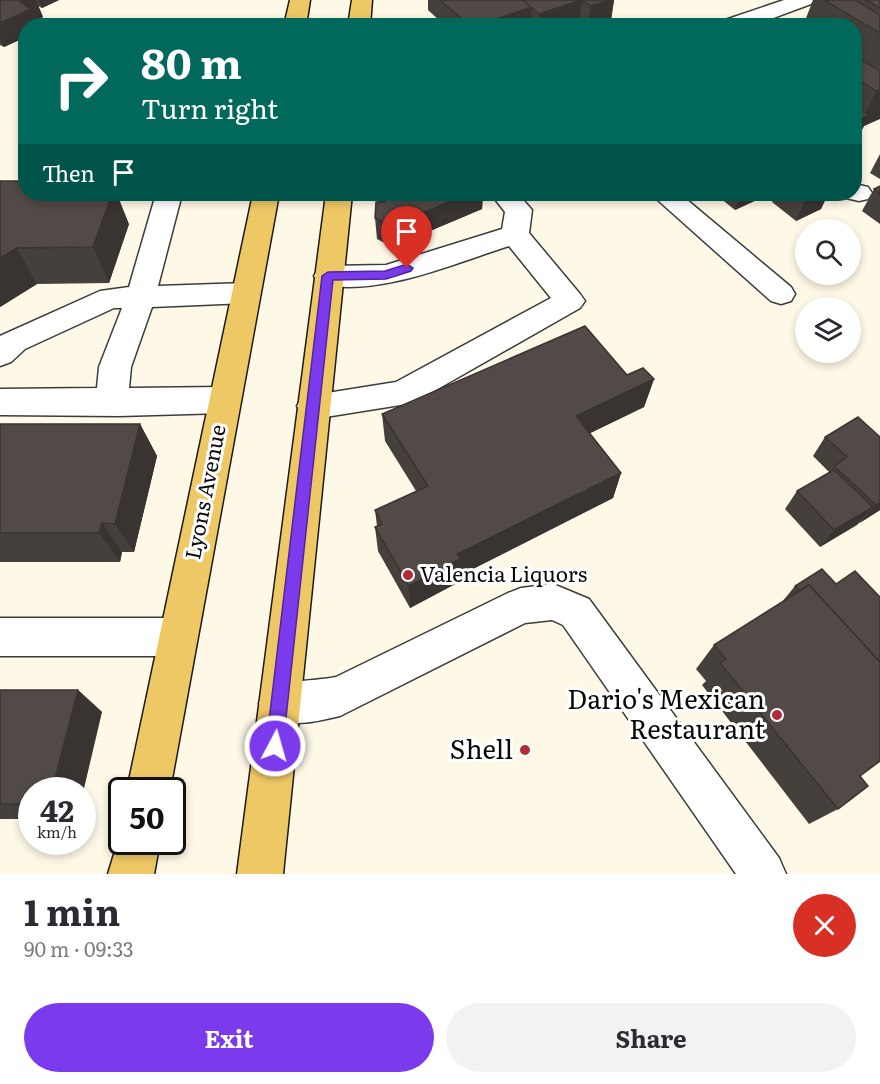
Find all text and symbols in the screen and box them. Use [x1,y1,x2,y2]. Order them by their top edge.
text: 80 m [141,30,242,92]
icon: right [42,42,120,120]
text: Turn right [141,87,278,127]
text: Then [42,156,95,189]
icon: arrive [107,156,140,189]
pin [381,206,432,268]
icon: arrive [390,215,423,248]
map controls [795,219,861,363]
button: search [795,219,861,285]
button: layers [795,297,861,363]
street label: Lyons Avenue [175,421,232,562]
place label: Valencia Liquors [420,557,587,588]
marker: Valencia Liquors [401,568,415,582]
place label: Dario's Mexican Restaurant [567,678,765,747]
marker: Dario's Mexican Restaurant [770,708,784,722]
position arrow [243,714,307,778]
place label: Shell [450,728,513,767]
marker: Shell [518,743,532,757]
speed limit sign: 50 [108,777,186,855]
text: 42 [40,787,74,831]
text: km/h [37,820,77,843]
text: 1 min [24,884,120,937]
button: close [793,894,856,957]
text: 90 m · 09:33 [24,933,134,963]
button: Exit [24,1003,434,1072]
button: Share [446,1003,856,1072]

